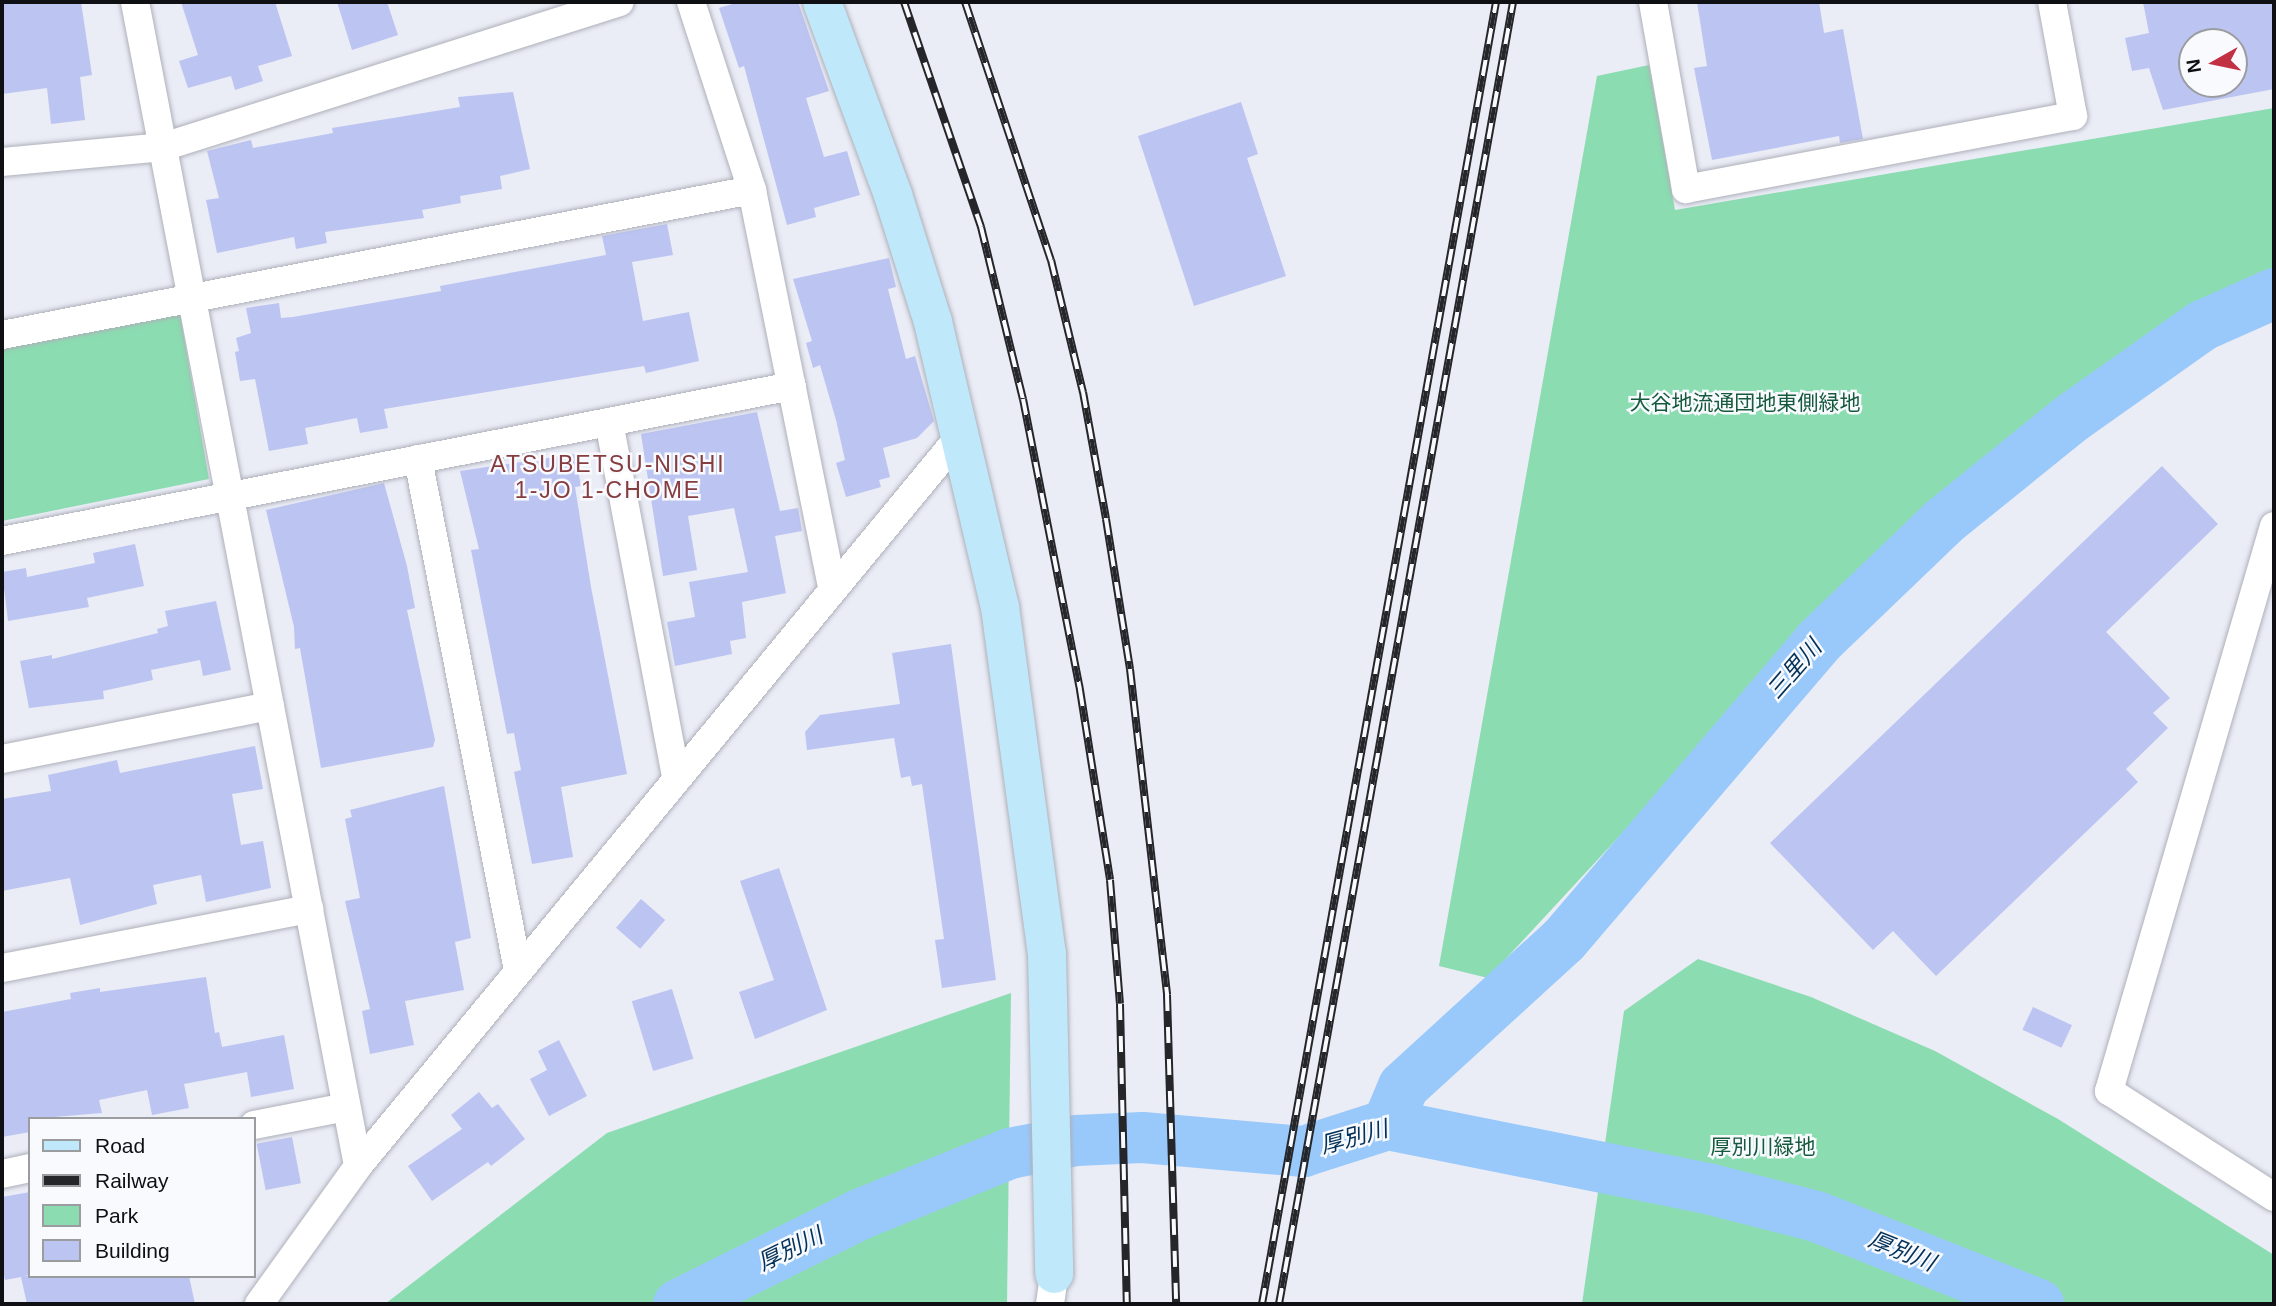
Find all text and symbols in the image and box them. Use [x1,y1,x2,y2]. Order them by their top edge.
north arrow [2178,28,2248,98]
text: N [2182,58,2205,74]
park label: 大谷地流通団地東側緑地 [1630,390,1860,416]
district label: ATSUBETSU-NISHI 1-JO 1-CHOME [492,450,724,504]
water label: 三里川 [1761,634,1827,704]
water label: 厚別川 [1317,1115,1391,1159]
legend [28,1117,256,1278]
text: Road [95,1134,145,1157]
park label: 厚別川緑地 [1711,1134,1815,1160]
text: Railway [95,1169,169,1192]
text: Park [95,1204,138,1227]
water label: 厚別川 [753,1221,827,1277]
water label: 厚別川 [1865,1225,1939,1277]
text: Building [95,1239,170,1262]

